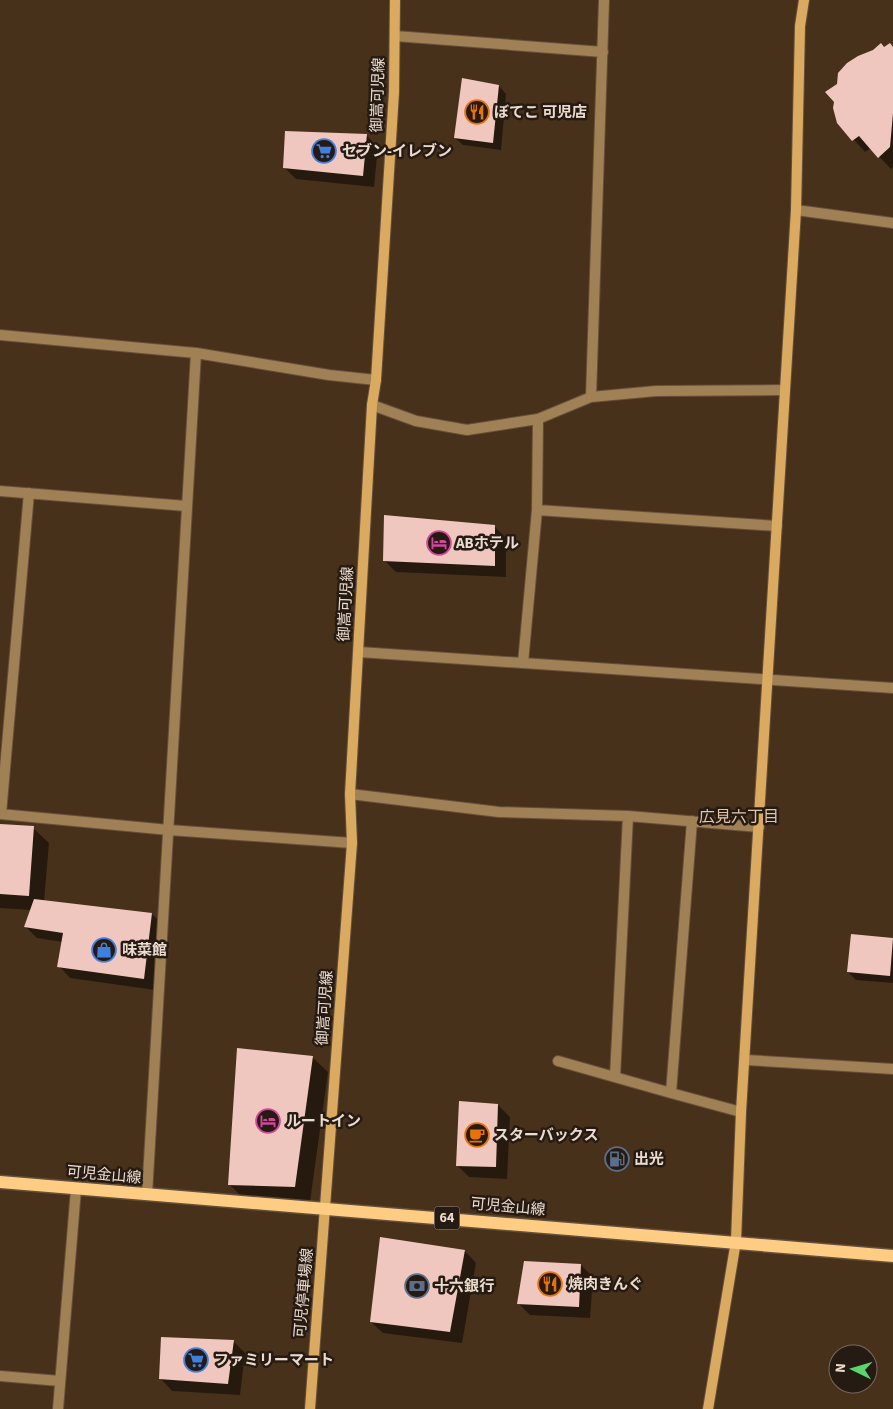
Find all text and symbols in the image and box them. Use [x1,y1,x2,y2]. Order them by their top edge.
street label: 御嵩可児線 [366,57,390,133]
restaurant icon: ぼてこ 可児店 [464,99,490,125]
place label: ぼてこ 可児店 [494,102,587,123]
supermarket icon: セブン-イレブン [311,138,337,164]
place label: セブン-イレブン [342,141,452,162]
hotel icon: ABホテル [426,530,452,556]
place label: ABホテル [455,533,519,554]
street label: 御嵩可児線 [334,566,358,642]
district label: 広見六丁目 [699,806,779,828]
shop icon: 味菜館 [91,937,117,963]
place label: 味菜館 [122,940,167,961]
street label: 御嵩可児線 [312,970,338,1046]
hotel icon: ルートイン [255,1108,281,1134]
place label: ルートイン [286,1111,361,1132]
cafe icon: スターバックス [464,1122,490,1148]
place label: スターバックス [494,1125,598,1146]
fuel station icon: 出光 [604,1146,630,1172]
place label: 出光 [634,1149,664,1170]
street label: 可児金山線 [66,1161,142,1189]
street label: 可児金山線 [470,1193,546,1221]
road number: 64 [434,1206,460,1230]
street label: 可児停車場線 [290,1247,318,1339]
restaurant icon: 焼肉きんぐ [537,1271,563,1297]
bank icon: 十六銀行 [404,1273,430,1299]
place label: 焼肉きんぐ [568,1274,643,1295]
place label: 十六銀行 [434,1276,494,1297]
north arrow [828,1344,878,1394]
supermarket icon: ファミリーマート [183,1347,209,1373]
place label: ファミリーマート [214,1350,334,1371]
text: N [831,1362,851,1373]

